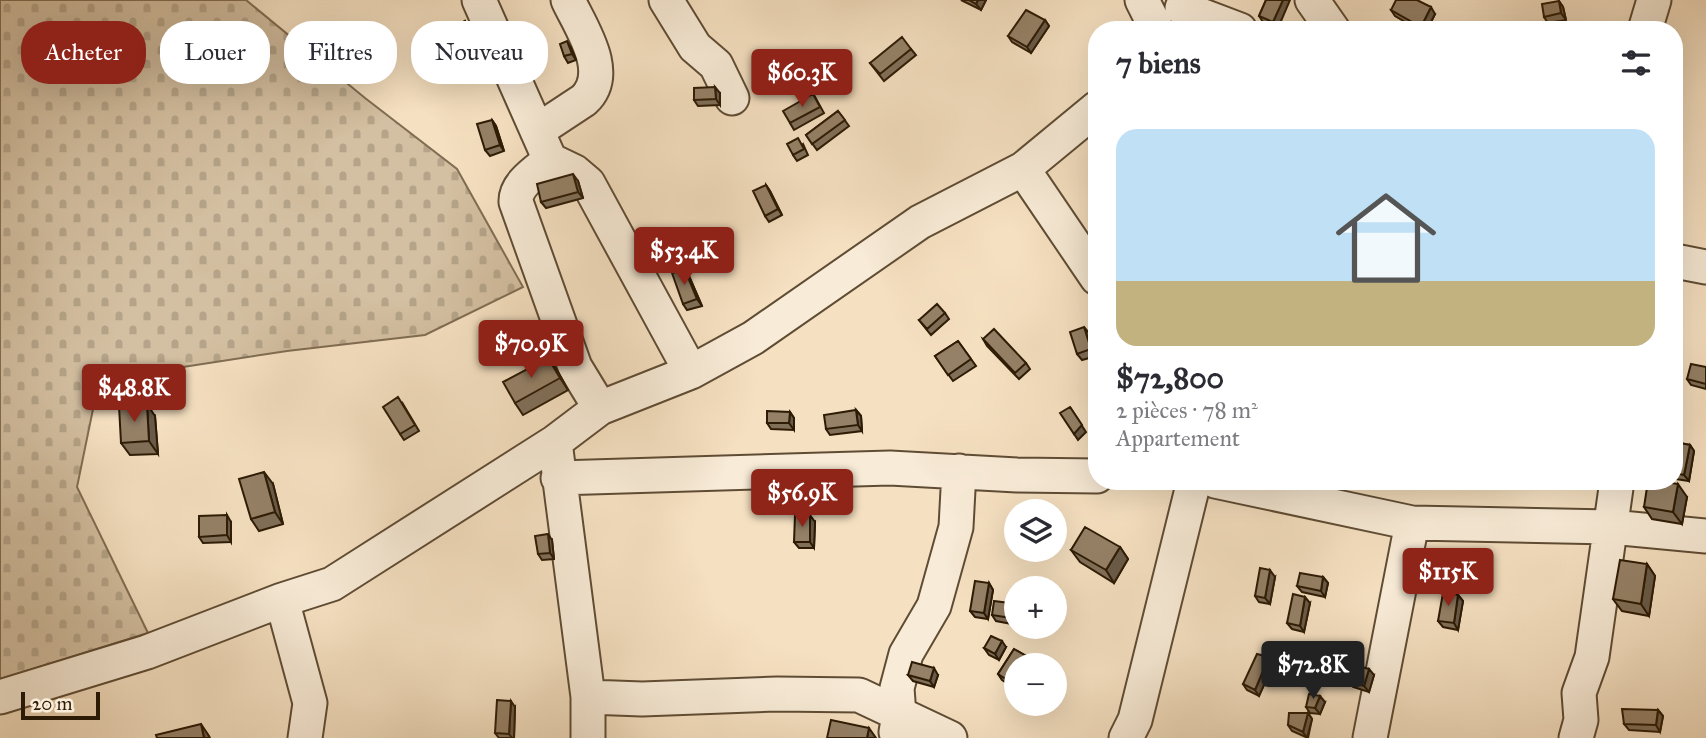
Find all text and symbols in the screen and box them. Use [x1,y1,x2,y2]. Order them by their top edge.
chip: Acheter [21,21,146,84]
chip: Louer [160,21,270,84]
chip: Filtres [284,21,397,84]
chip: Nouveau [411,21,548,84]
icon: filters [1617,44,1655,82]
text: 7 biens [1116,45,1201,81]
pin: $60.3K [745,50,859,109]
text: $60.3K [767,58,837,86]
icon: home [1323,175,1449,301]
pin: $53.4K [627,228,741,287]
text: $53.4K [650,236,718,264]
pin: $70.9K [474,320,588,380]
text: $70.9K [495,329,567,357]
text: $72,800 [1116,360,1224,396]
pin: $48.8K [77,364,191,424]
text: $48.8K [98,373,170,401]
text: 2 pièces · 78 m² [1116,396,1258,424]
text: Appartement [1116,424,1240,452]
pin: $56.9K [745,470,859,529]
text: $56.9K [767,478,837,506]
map controls [1004,499,1067,716]
button: layers [1004,499,1067,562]
pin: $115K [1399,548,1497,608]
text: $115K [1419,557,1477,585]
button: + [1004,576,1067,639]
pin: $72.8K [1256,642,1370,701]
text: $72.8K [1277,650,1349,678]
button: − [1004,653,1067,716]
scale bar [21,689,100,721]
text: 20 m [32,692,73,715]

